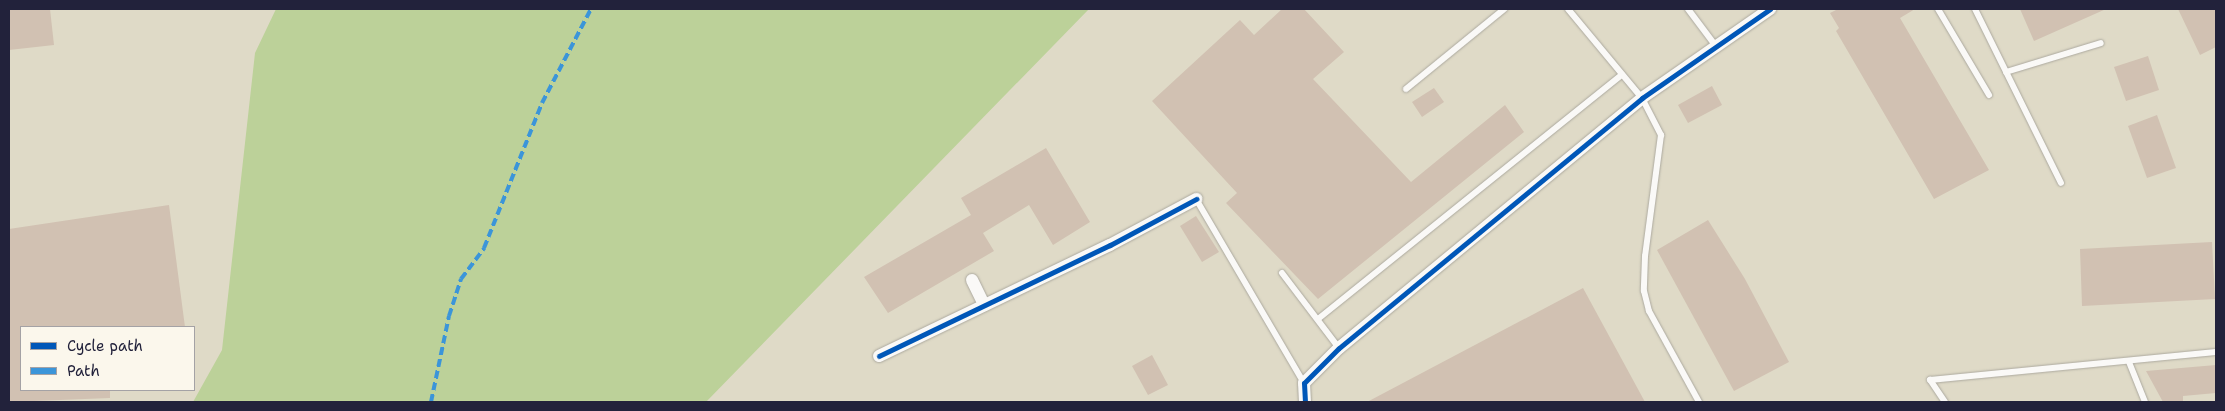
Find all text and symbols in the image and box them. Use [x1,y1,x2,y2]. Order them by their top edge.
legend [20,326,195,391]
text: Cycle path [67,336,143,356]
text: Path [67,361,100,381]

